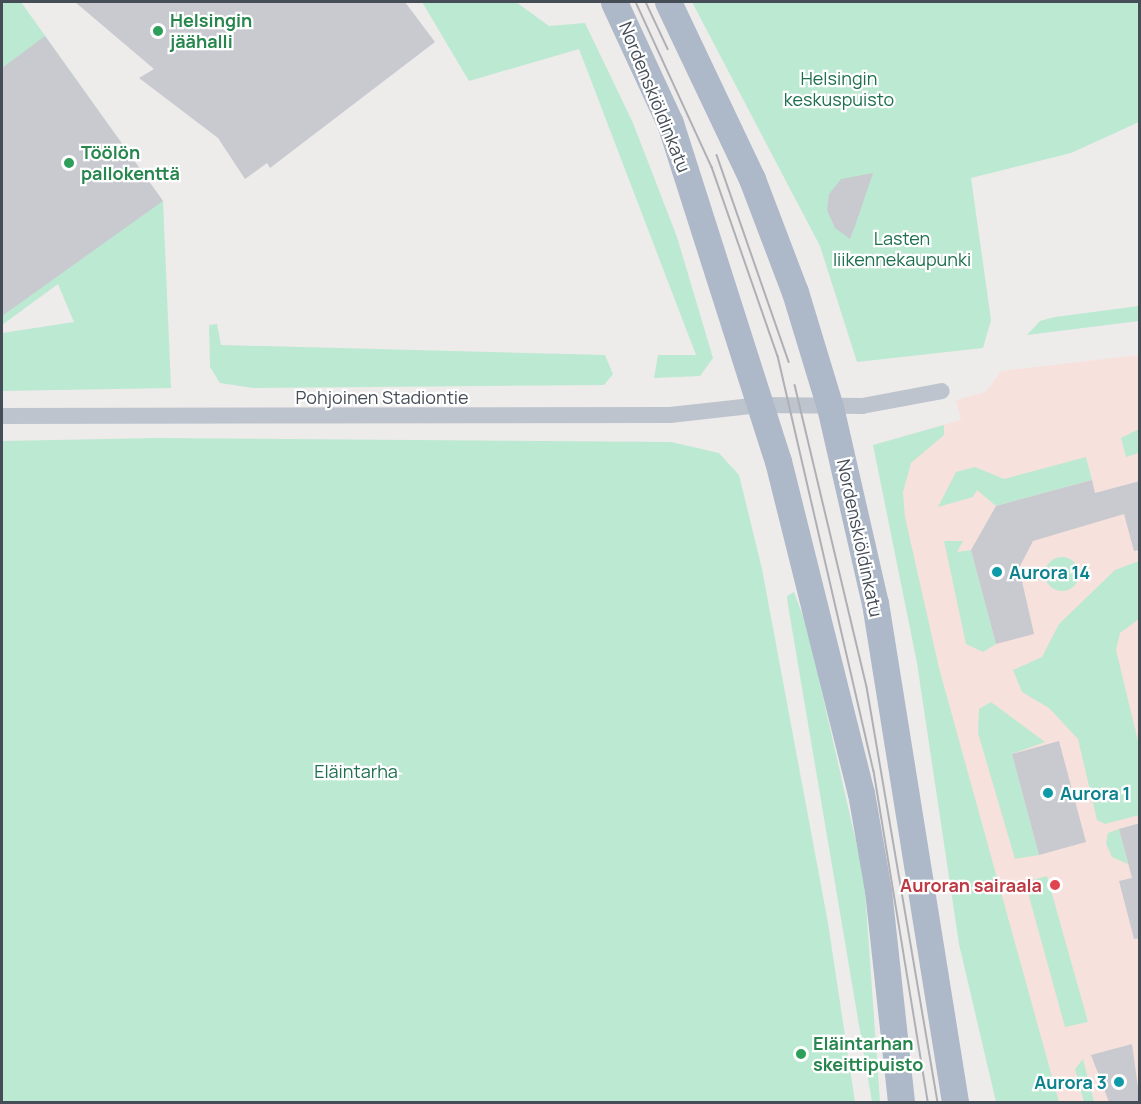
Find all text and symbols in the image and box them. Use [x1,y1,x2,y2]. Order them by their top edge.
place label: Helsingin jäähalli [170,10,252,52]
street label: Nordenskiöldinkatu [615,18,695,176]
marker: Helsingin jäähalli [151,24,165,38]
park label: Helsingin keskuspuisto [784,68,894,110]
place label: Töölön pallokenttä [81,142,180,184]
marker: Töölön pallokenttä [62,156,76,170]
park label: Lasten liikennekaupunki [833,228,971,270]
street label: Pohjoinen Stadiontie [295,386,469,408]
street label: Nordenskiöldinkatu [833,457,887,619]
place label: Aurora 14 [1009,561,1090,583]
marker: Aurora 14 [990,565,1004,579]
park label: Eläintarha [314,760,398,782]
place label: Aurora 1 [1060,782,1130,804]
marker: Aurora 1 [1041,786,1055,800]
place label: Auroran sairaala [900,874,1042,896]
marker: Auroran sairaala [1046,876,1064,894]
place label: Eläintarhan skeittipuisto [813,1033,923,1076]
marker: Eläintarhan skeittipuisto [794,1047,808,1061]
place label: Aurora 3 [1034,1071,1107,1093]
marker: Aurora 3 [1112,1075,1126,1089]

